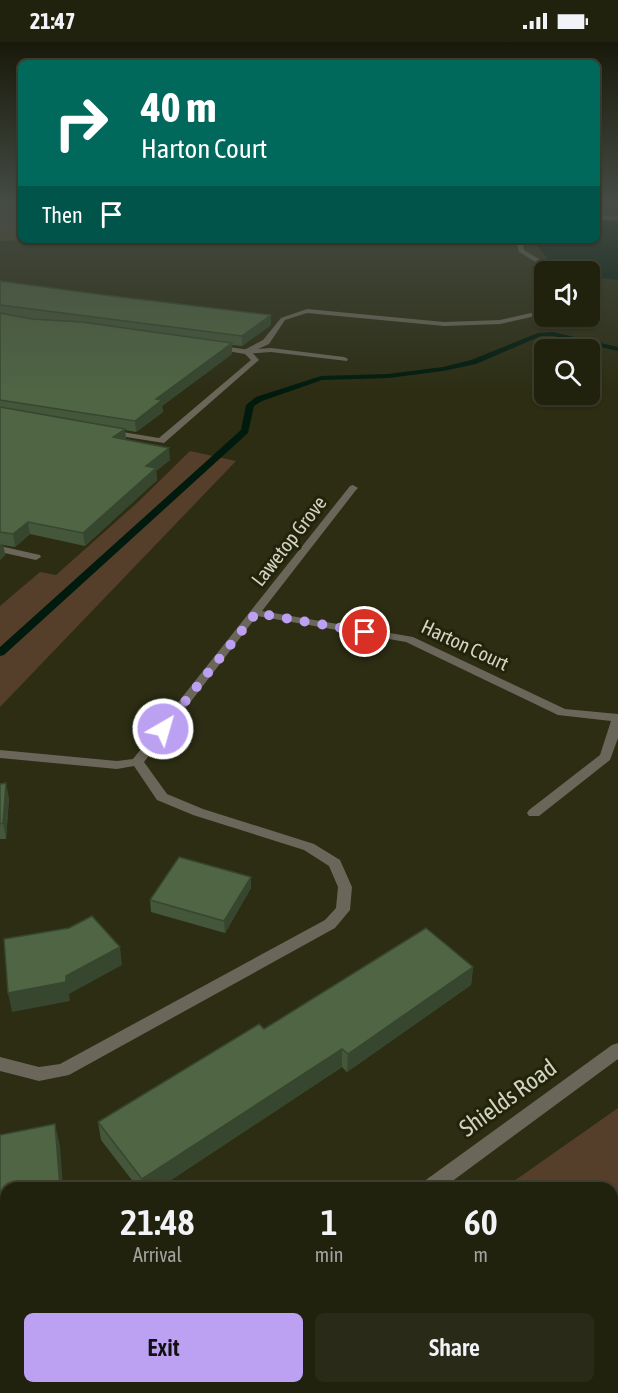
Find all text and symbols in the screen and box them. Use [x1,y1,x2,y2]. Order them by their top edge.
text: 21:47 [30,8,75,34]
text: 40 m [141,83,216,131]
icon: right [42,84,120,162]
text: Harton Court [141,133,267,164]
icon: arrive [95,198,128,231]
text: Then [42,202,83,228]
map controls [534,261,600,405]
button: sound [534,261,600,327]
button: search [534,339,600,405]
street label: Lawetop Grove [246,491,331,590]
pin [339,606,390,657]
street label: Harton Court [418,614,513,675]
icon: arrive [348,615,381,648]
position arrow [131,697,195,761]
street label: Shields Road [454,1053,561,1142]
text: 21:48 [120,1201,194,1243]
text: 1 [321,1201,338,1243]
text: 60 [464,1201,498,1243]
text: Arrival [133,1243,182,1266]
text: min [315,1243,343,1266]
text: m [474,1243,488,1266]
button: Exit [24,1313,303,1382]
button: Share [315,1313,594,1382]

